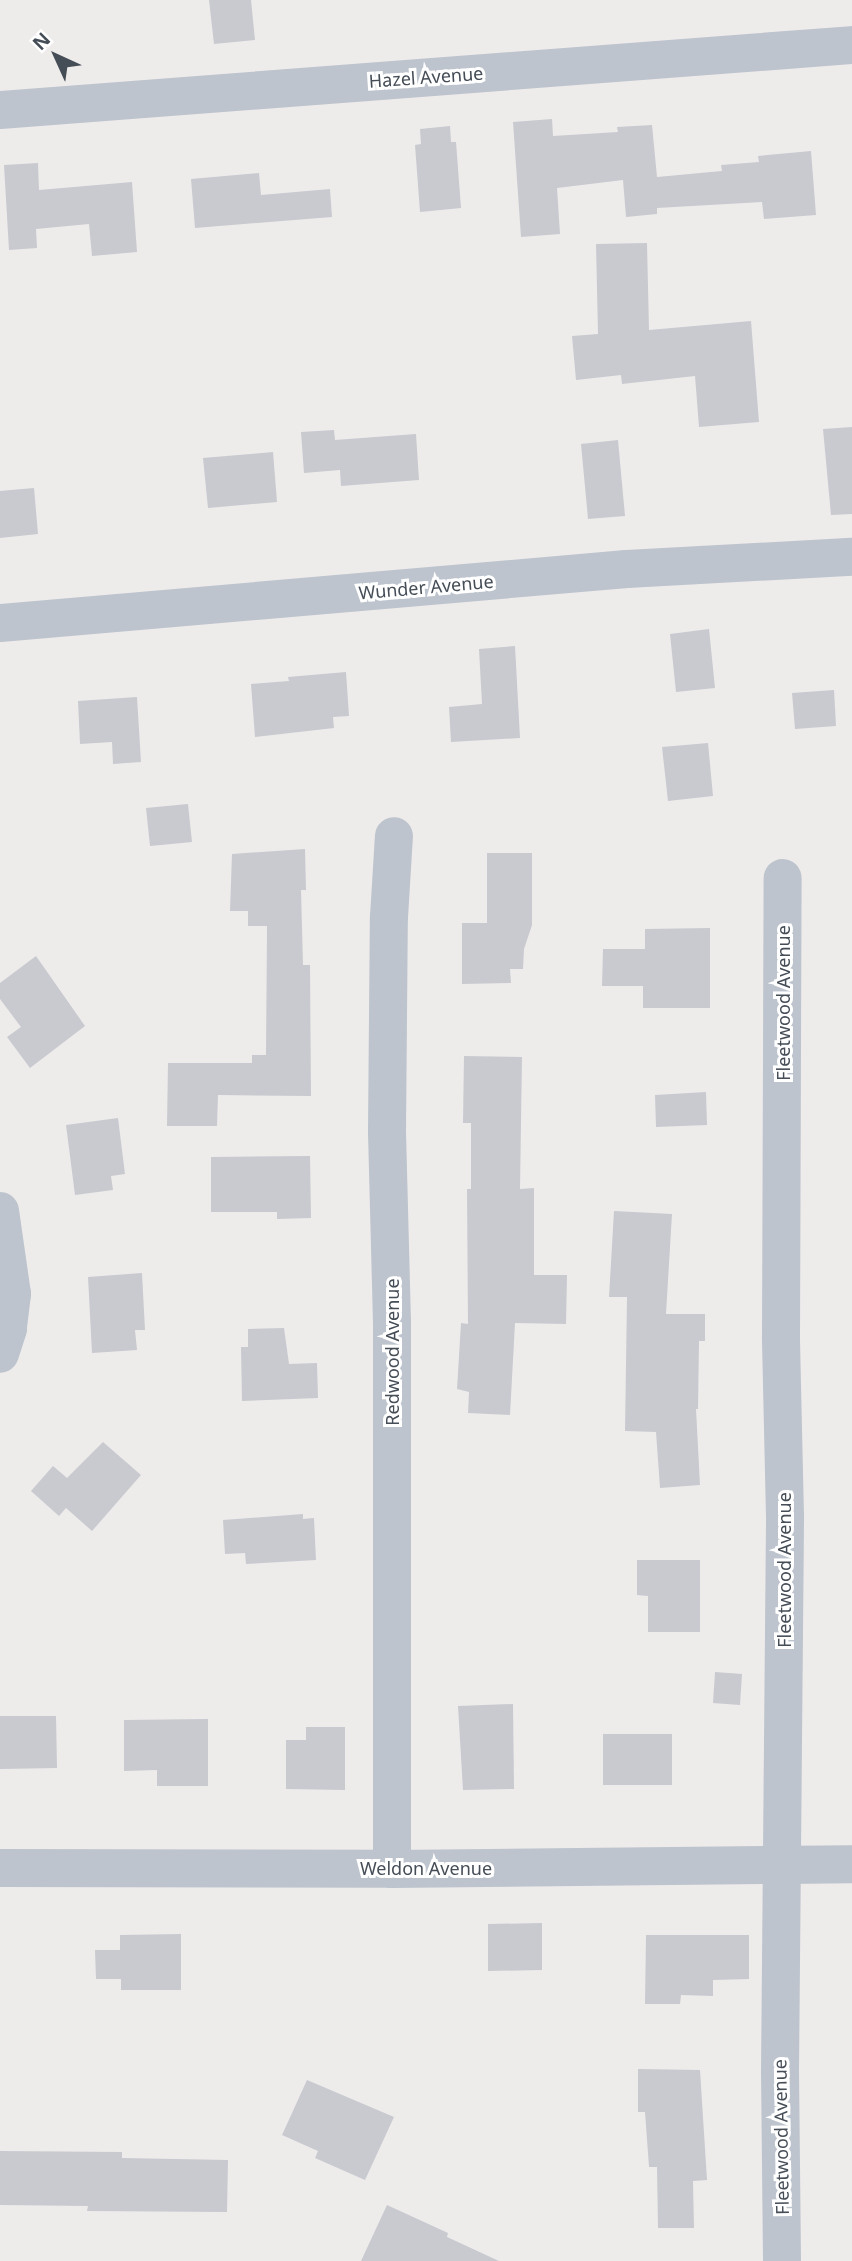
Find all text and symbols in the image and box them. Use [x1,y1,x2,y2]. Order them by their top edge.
north arrow [21,21,91,91]
text: N [26,27,56,56]
street label: Hazel Avenue [368,62,484,92]
street label: Wunder Avenue [358,570,494,604]
street label: Fleetwood Avenue [772,925,794,1081]
street label: Redwood Avenue [381,1278,403,1426]
street label: Fleetwood Avenue [773,1492,795,1648]
street label: Weldon Avenue [360,1857,492,1879]
street label: Fleetwood Avenue [769,2059,793,2215]

